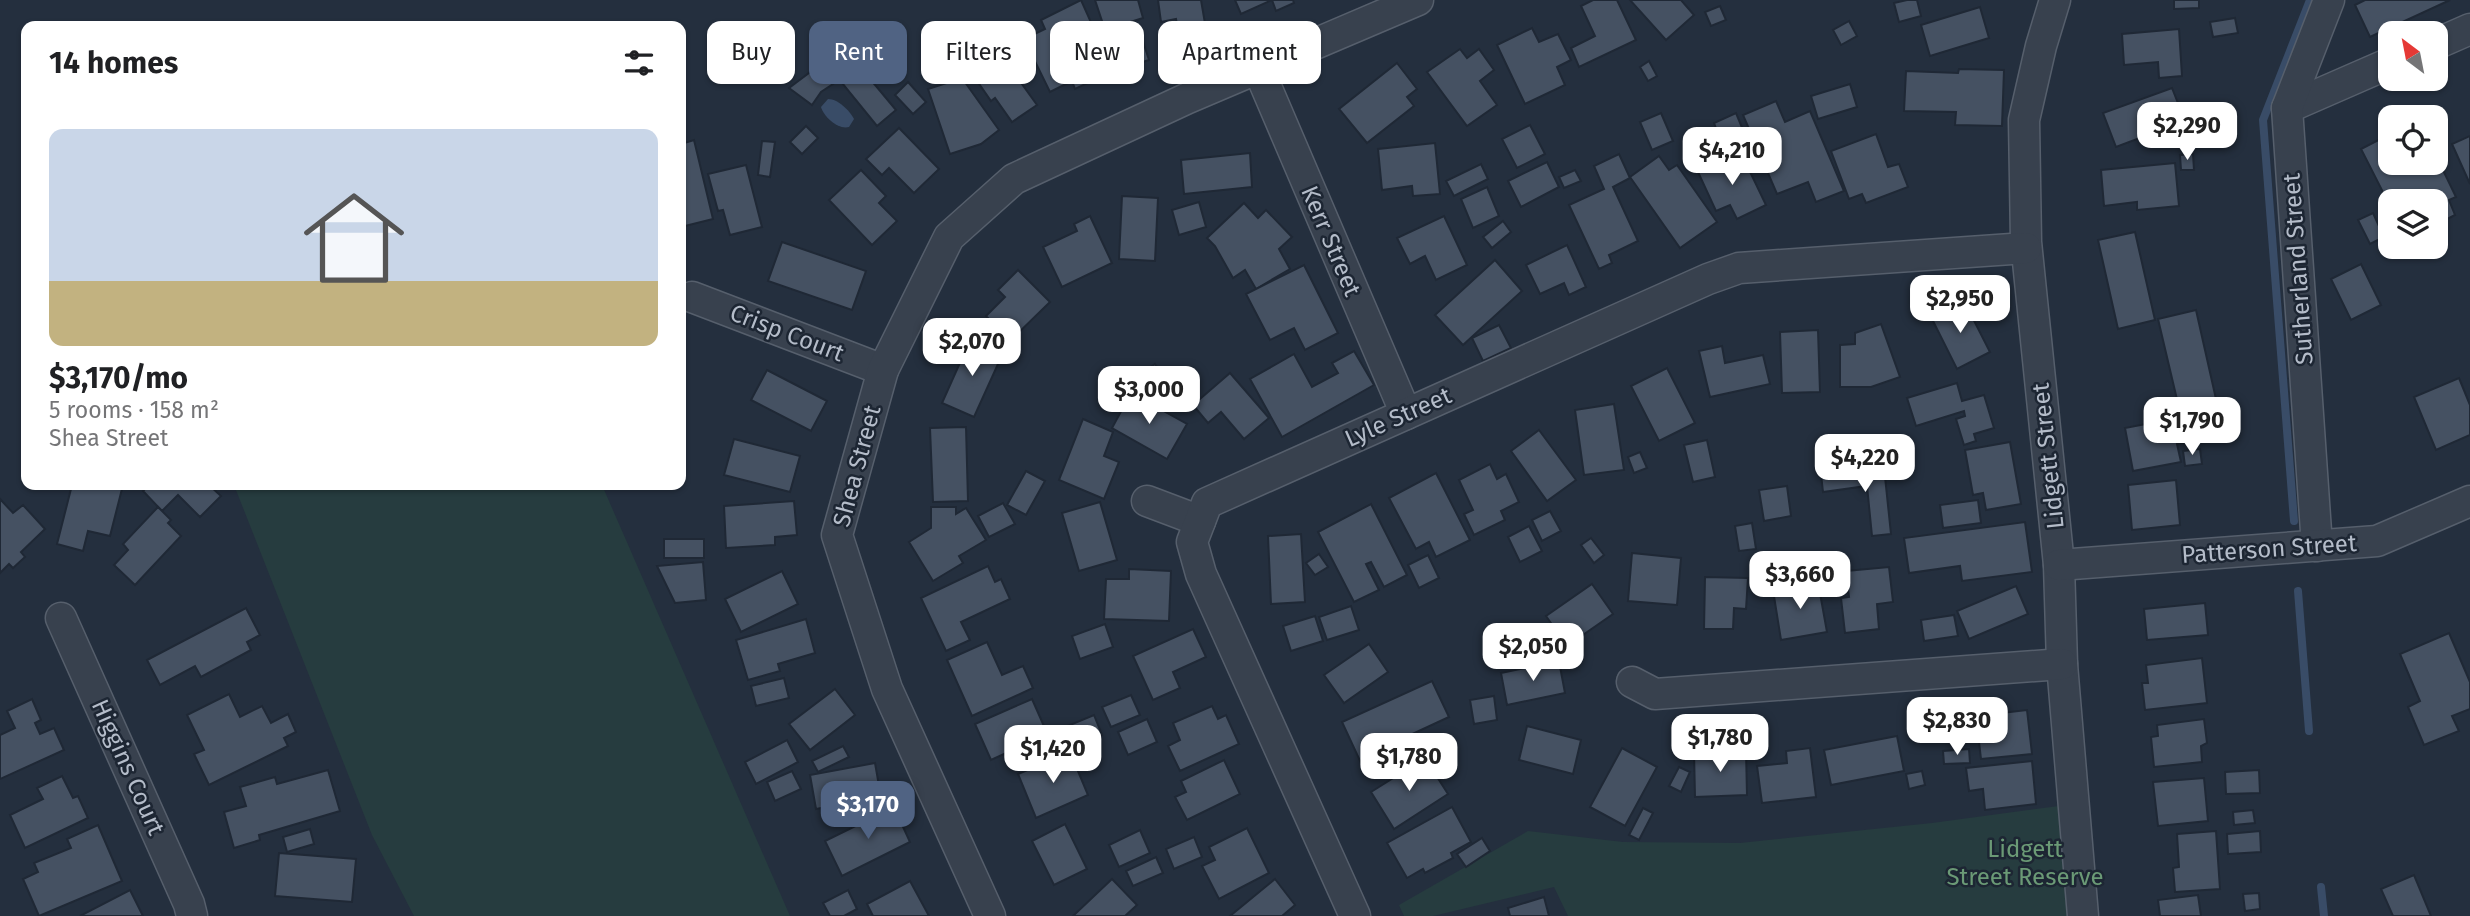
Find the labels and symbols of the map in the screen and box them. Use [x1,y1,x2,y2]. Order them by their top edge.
north arrow [2378,21,2448,91]
pin: $2,290 [2130,102,2244,162]
pin: $4,210 [1675,128,1789,187]
street label: Sutherland Street [2277,172,2319,366]
street label: Kerr Street [1295,182,1367,301]
pin: $2,950 [1903,276,2017,335]
street label: Crisp Court [726,298,848,368]
pin: $2,070 [915,318,1029,378]
pin: $3,000 [1092,366,1206,426]
street label: Lyle Street [1340,381,1456,453]
street label: Lidgett Street [2026,381,2070,531]
pin: $1,790 [2135,398,2249,457]
street label: Shea Street [827,402,887,530]
pin: $4,220 [1808,434,1922,494]
street label: Patterson Street [2181,529,2358,569]
pin: $3,660 [1743,552,1857,611]
pin: $2,050 [1476,624,1590,683]
street label: Higgins Court [86,695,170,839]
pin: $2,830 [1900,698,2014,757]
pin: $1,780 [1663,714,1777,774]
pin: $1,420 [996,726,1110,785]
pin: $1,780 [1352,734,1466,793]
pin: $3,170 [811,782,925,841]
park label: Lidgett Street Reserve [1946,835,2104,891]

